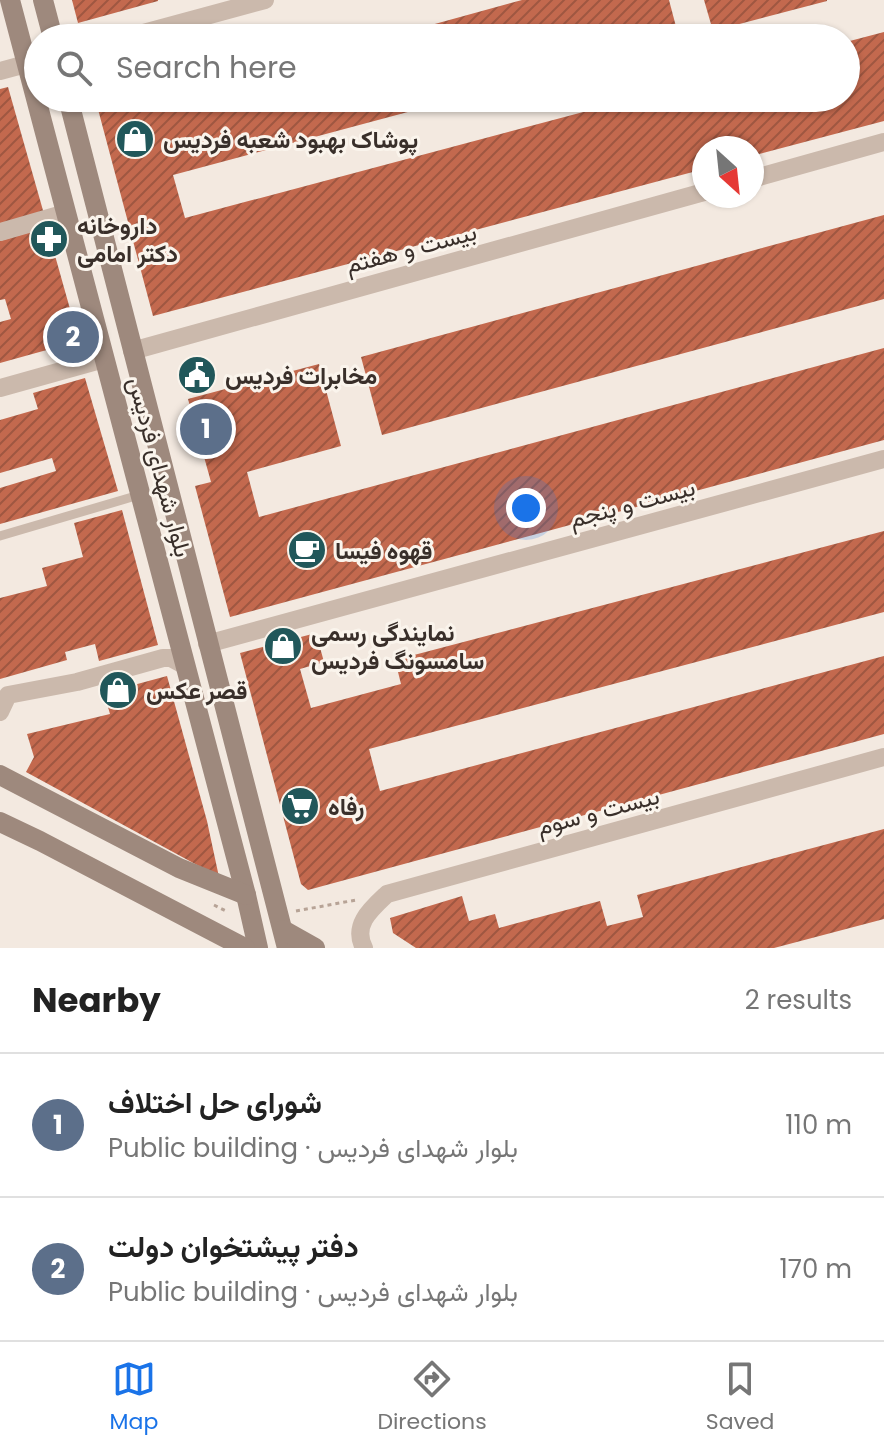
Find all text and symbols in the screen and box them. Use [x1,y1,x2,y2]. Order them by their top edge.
search box [24,24,860,112]
icon: search [52,46,96,90]
text: Search here [116,46,297,89]
shop icon: پوشاک بهبود شعبه فردیس [114,118,156,160]
place label: پوشاک بهبود شعبه فردیس [163,123,418,156]
north arrow [692,136,764,208]
place label: داروخانه دکتر امامی [77,209,178,270]
street label: بیست و هفتم [342,215,480,281]
pharmacy icon: داروخانه دکتر امامی [28,218,70,260]
pin: 2 [47,307,99,367]
public building icon: مخابرات فردیس [176,354,218,396]
place label: مخابرات فردیس [225,359,377,392]
street label: بلوار شهدای فردیس [120,373,200,561]
pin: 1 [180,399,232,459]
street label: بیست و پنجم [565,470,699,536]
your location [506,488,546,528]
cafe icon: قهوه فیسا [286,529,328,571]
place label: قهوه فیسا [335,534,433,567]
place label: نمایندگی رسمی سامسونگ فردیس [311,616,484,677]
shop icon: نمایندگی رسمی سامسونگ فردیس [262,625,304,667]
shop icon: قصر عکس [97,669,139,711]
place label: قصر عکس [146,674,247,707]
street label: بیست و سوم [533,779,663,843]
supermarket icon: رفاه [279,785,321,827]
place label: رفاه [328,790,365,823]
text: Nearby [32,976,161,1024]
text: 2 results [745,982,852,1018]
text: شورای حل اختلاف [108,1081,322,1124]
text: 1 [53,1107,63,1143]
text: 110 m [785,1107,852,1143]
text: Public building · بلوار شهدای فردیس [108,1130,518,1166]
text: دفتر پیشتخوان دولت [108,1225,359,1268]
text: 2 [51,1251,65,1287]
text: 170 m [779,1251,852,1287]
text: Public building · بلوار شهدای فردیس [108,1274,518,1310]
tab: Map [110,1357,158,1438]
tab: Directions [377,1357,487,1438]
tab: Saved [706,1357,774,1438]

